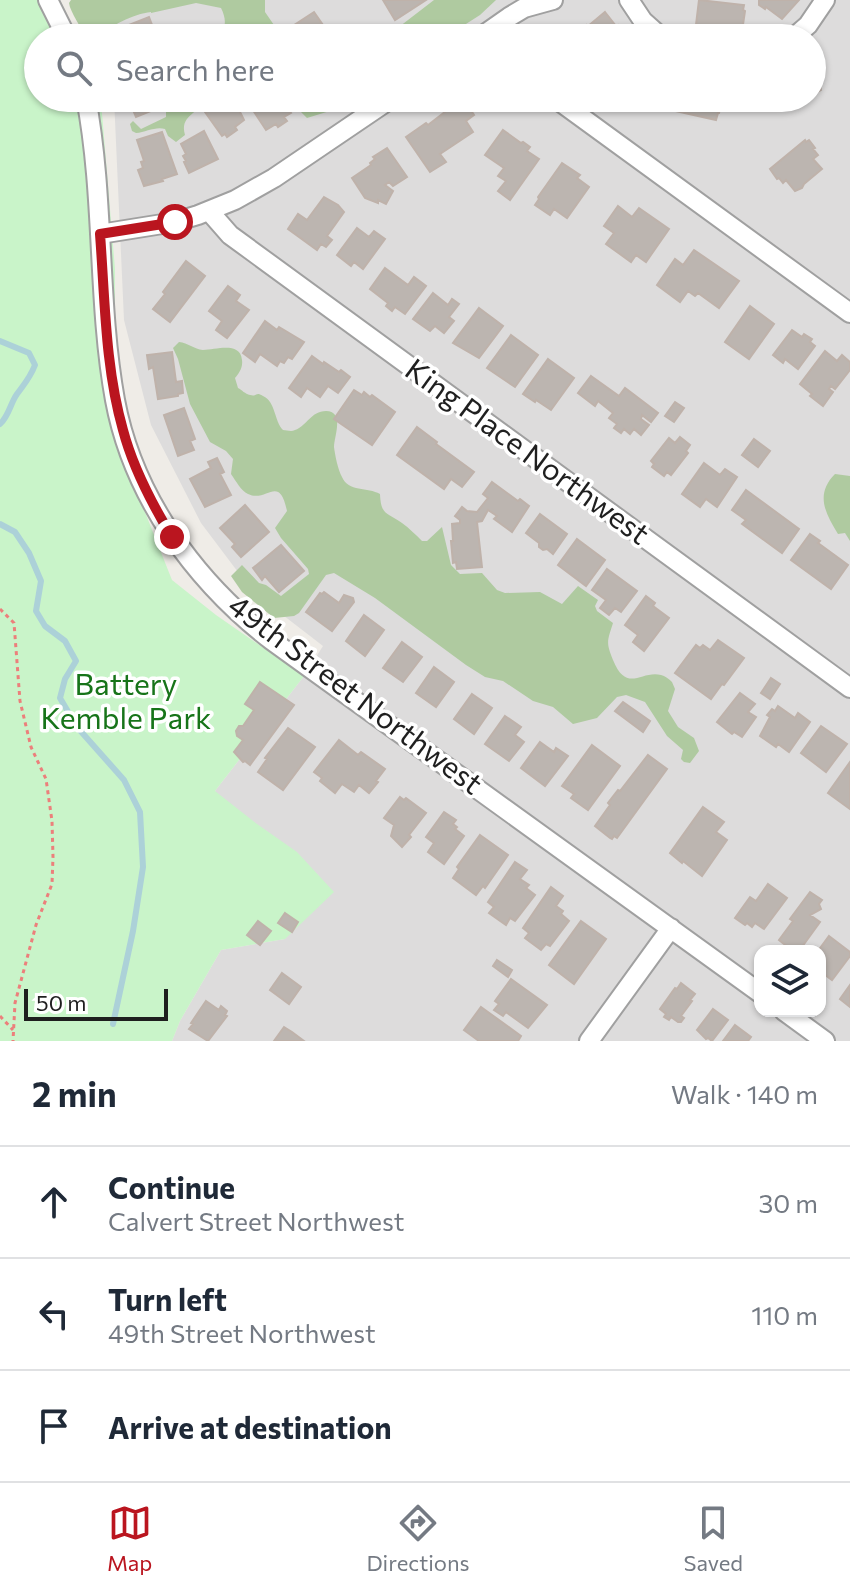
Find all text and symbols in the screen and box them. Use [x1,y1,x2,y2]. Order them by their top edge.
search box [24,24,826,112]
icon: search [52,46,96,90]
text: Search here [116,50,275,87]
route start [157,204,193,240]
street label: King Place Northwest [399,349,658,551]
route end [154,519,190,555]
street label: 49th Street Northwest [222,585,491,801]
park label: Battery Kemble Park [41,664,211,735]
map controls [754,945,826,1017]
button: layers [754,945,826,1017]
scale bar [24,985,168,1021]
text: 50 m [36,989,86,1016]
text: 2 min [32,1072,117,1114]
text: Walk · 140 m [671,1078,818,1109]
text: Continue [108,1168,235,1205]
icon: ahead [32,1180,76,1224]
text: 30 m [759,1187,818,1218]
text: Calvert Street Northwest [108,1205,404,1236]
text: Turn left [108,1280,227,1317]
icon: left [32,1292,76,1336]
text: 110 m [751,1299,818,1330]
text: 49th Street Northwest [108,1317,376,1348]
icon: arrive [32,1404,76,1448]
text: Arrive at destination [108,1408,392,1445]
tab: Map [107,1501,152,1576]
tab: Directions [366,1501,470,1576]
tab: Saved [684,1501,743,1576]

